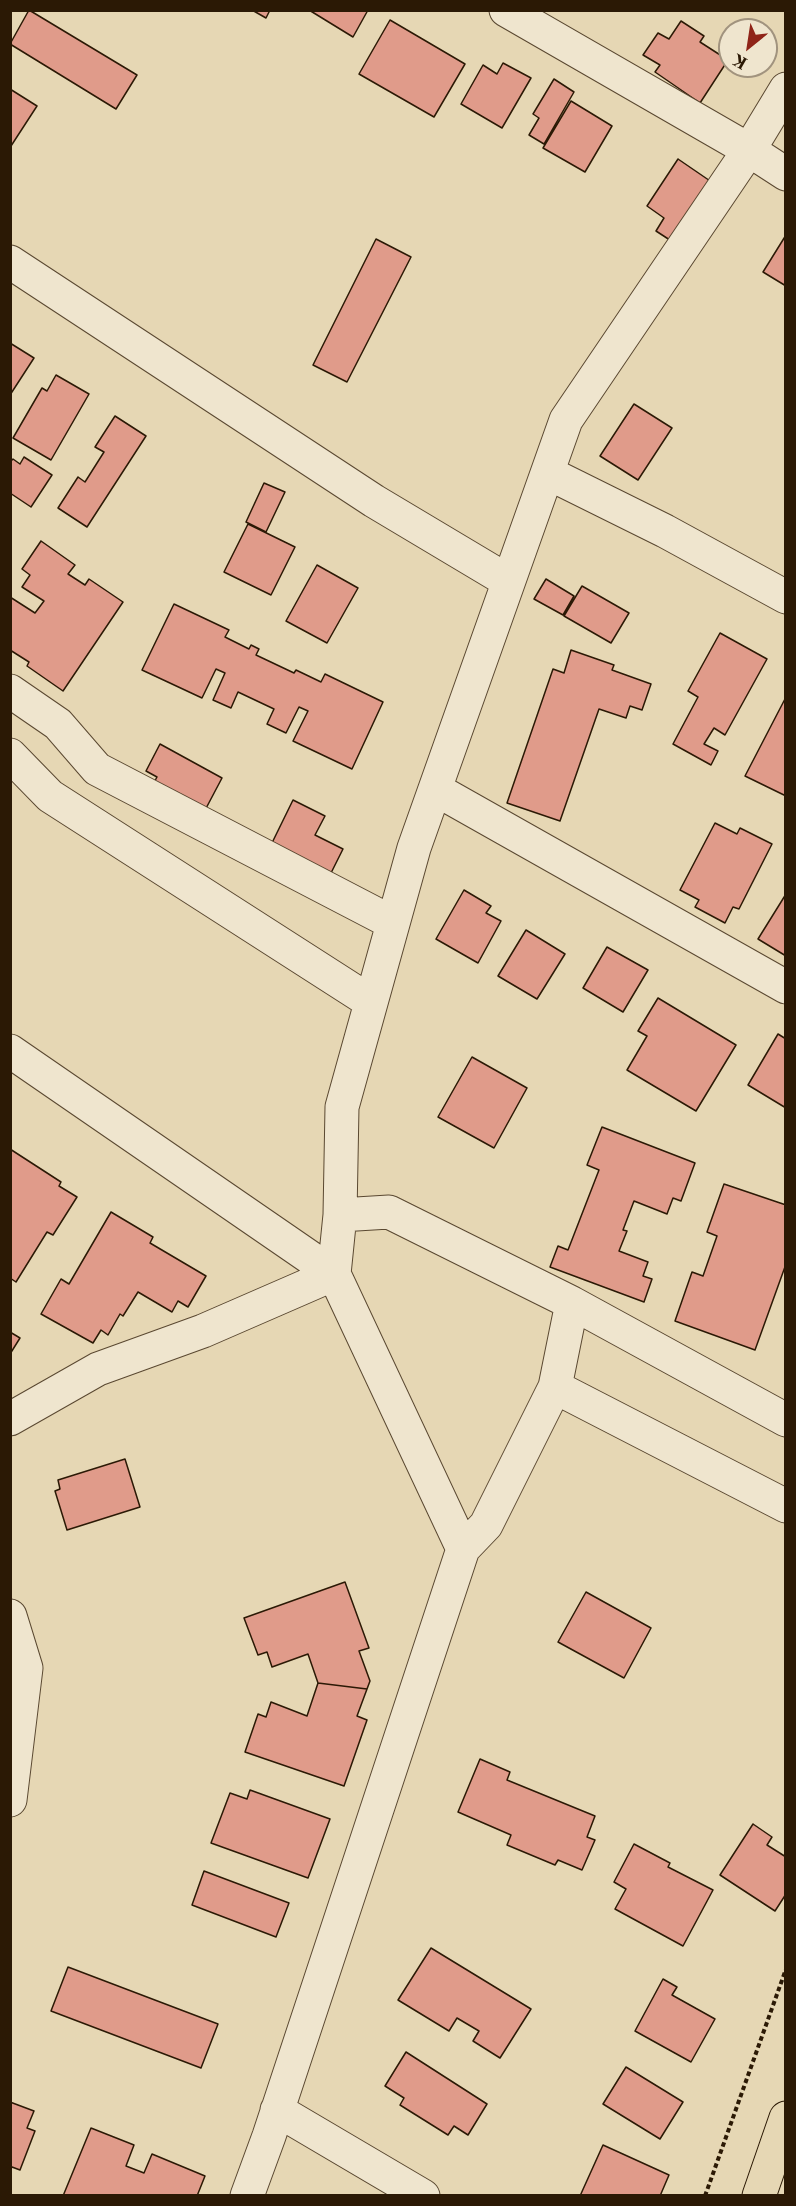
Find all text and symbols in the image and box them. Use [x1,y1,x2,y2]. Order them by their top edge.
north arrow [718,18,778,78]
text: K [729,50,751,74]

